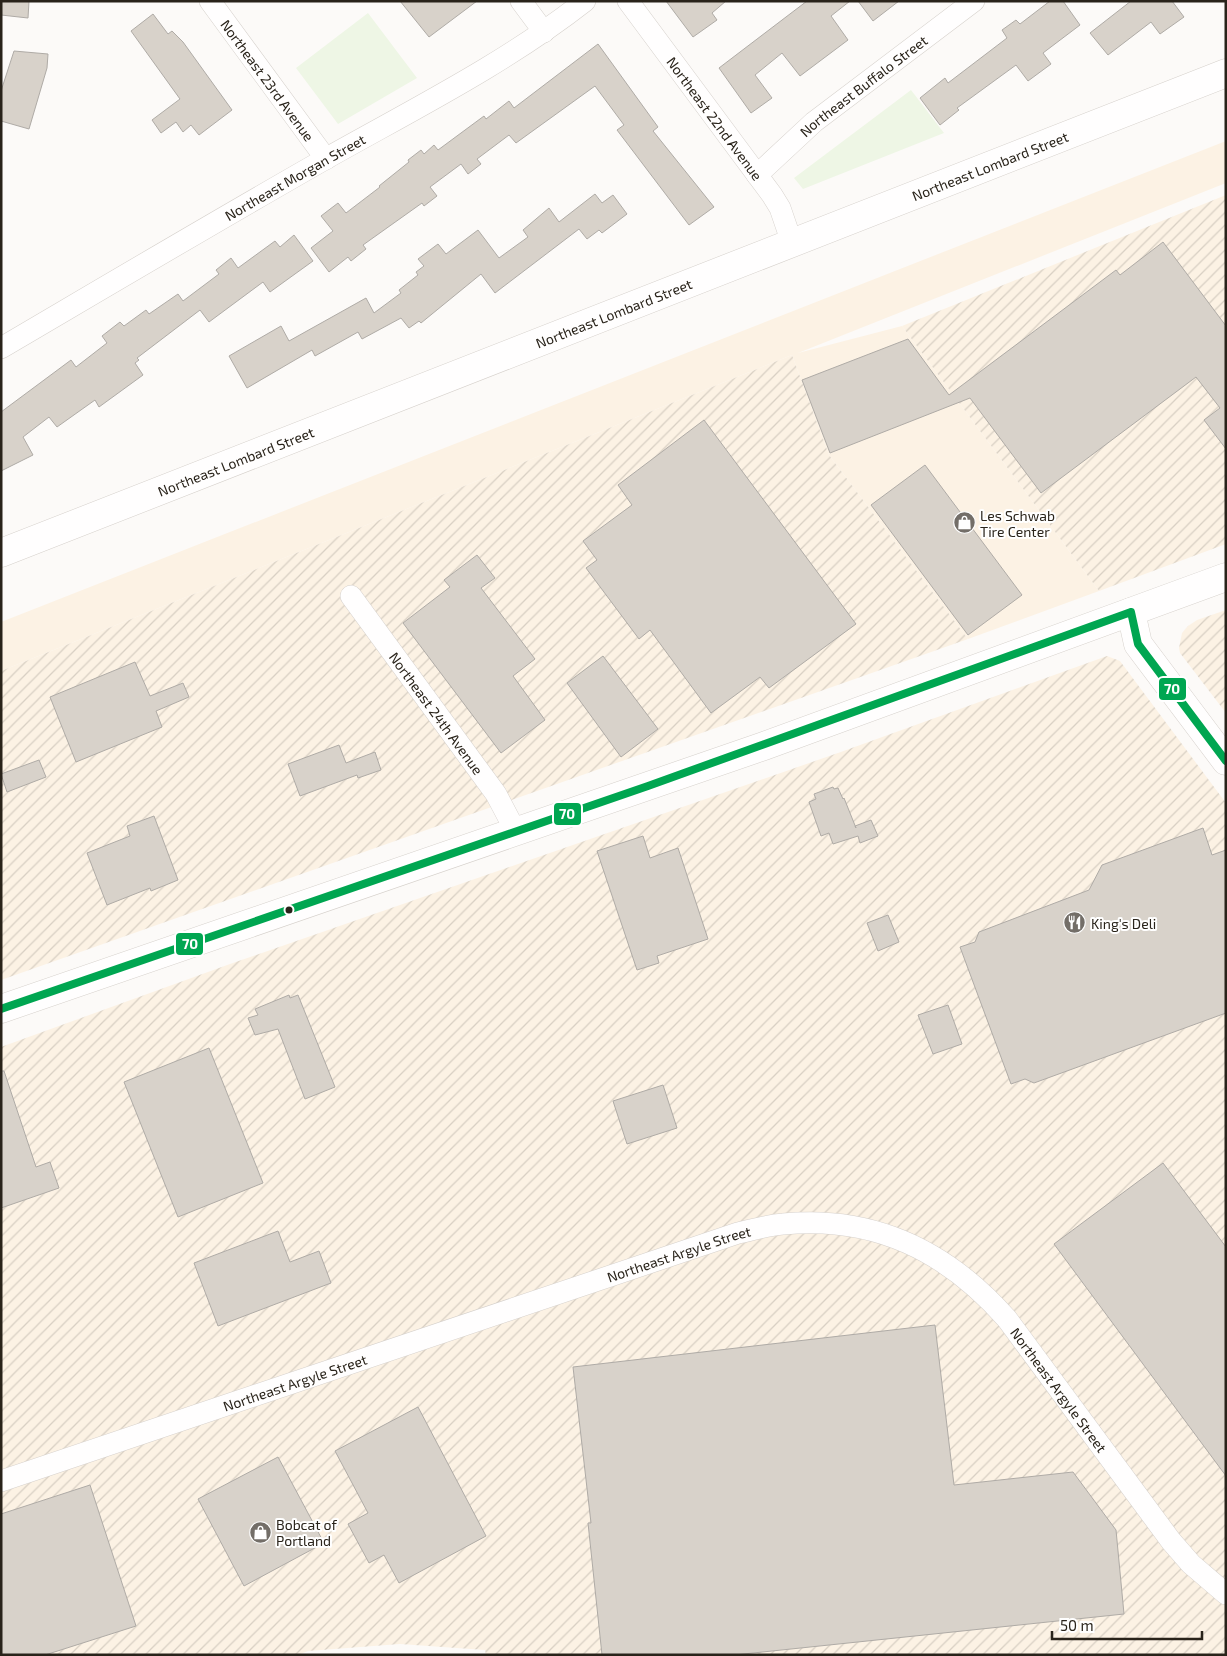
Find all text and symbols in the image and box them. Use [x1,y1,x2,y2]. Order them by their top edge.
street label: Northeast 23rd Avenue [218,16,318,144]
street label: Northeast Buffalo Street [796,31,930,140]
street label: Northeast 22nd Avenue [664,53,766,183]
street label: Northeast Lombard Street [909,127,1070,204]
street label: Northeast Morgan Street [221,130,368,224]
street label: Northeast Lombard Street [533,275,694,351]
street label: Northeast Lombard Street [155,423,316,499]
place label: Les Schwab Tire Center [980,507,1055,540]
shop icon: Les Schwab Tire Center [952,511,976,535]
street label: Northeast 24th Avenue [386,648,487,778]
line badge: 70 [1158,677,1187,701]
text: 70 [1164,680,1180,697]
line badge: 70 [553,802,582,826]
text: 70 [559,805,575,822]
unlabelled marker [284,905,294,915]
restaurant icon: King's Deli [1063,911,1087,935]
place label: King's Deli [1091,915,1156,932]
line badge: 70 [175,932,204,956]
text: 70 [182,935,198,952]
street label: Northeast Argyle Street [605,1222,752,1285]
street label: Northeast Argyle Street [1008,1324,1111,1455]
street label: Northeast Argyle Street [221,1350,369,1414]
place label: Bobcat of Portland [276,1516,338,1549]
shop icon: Bobcat of Portland [248,1520,272,1544]
scale bar [1052,1608,1202,1640]
text: 50 m [1060,1616,1094,1634]

